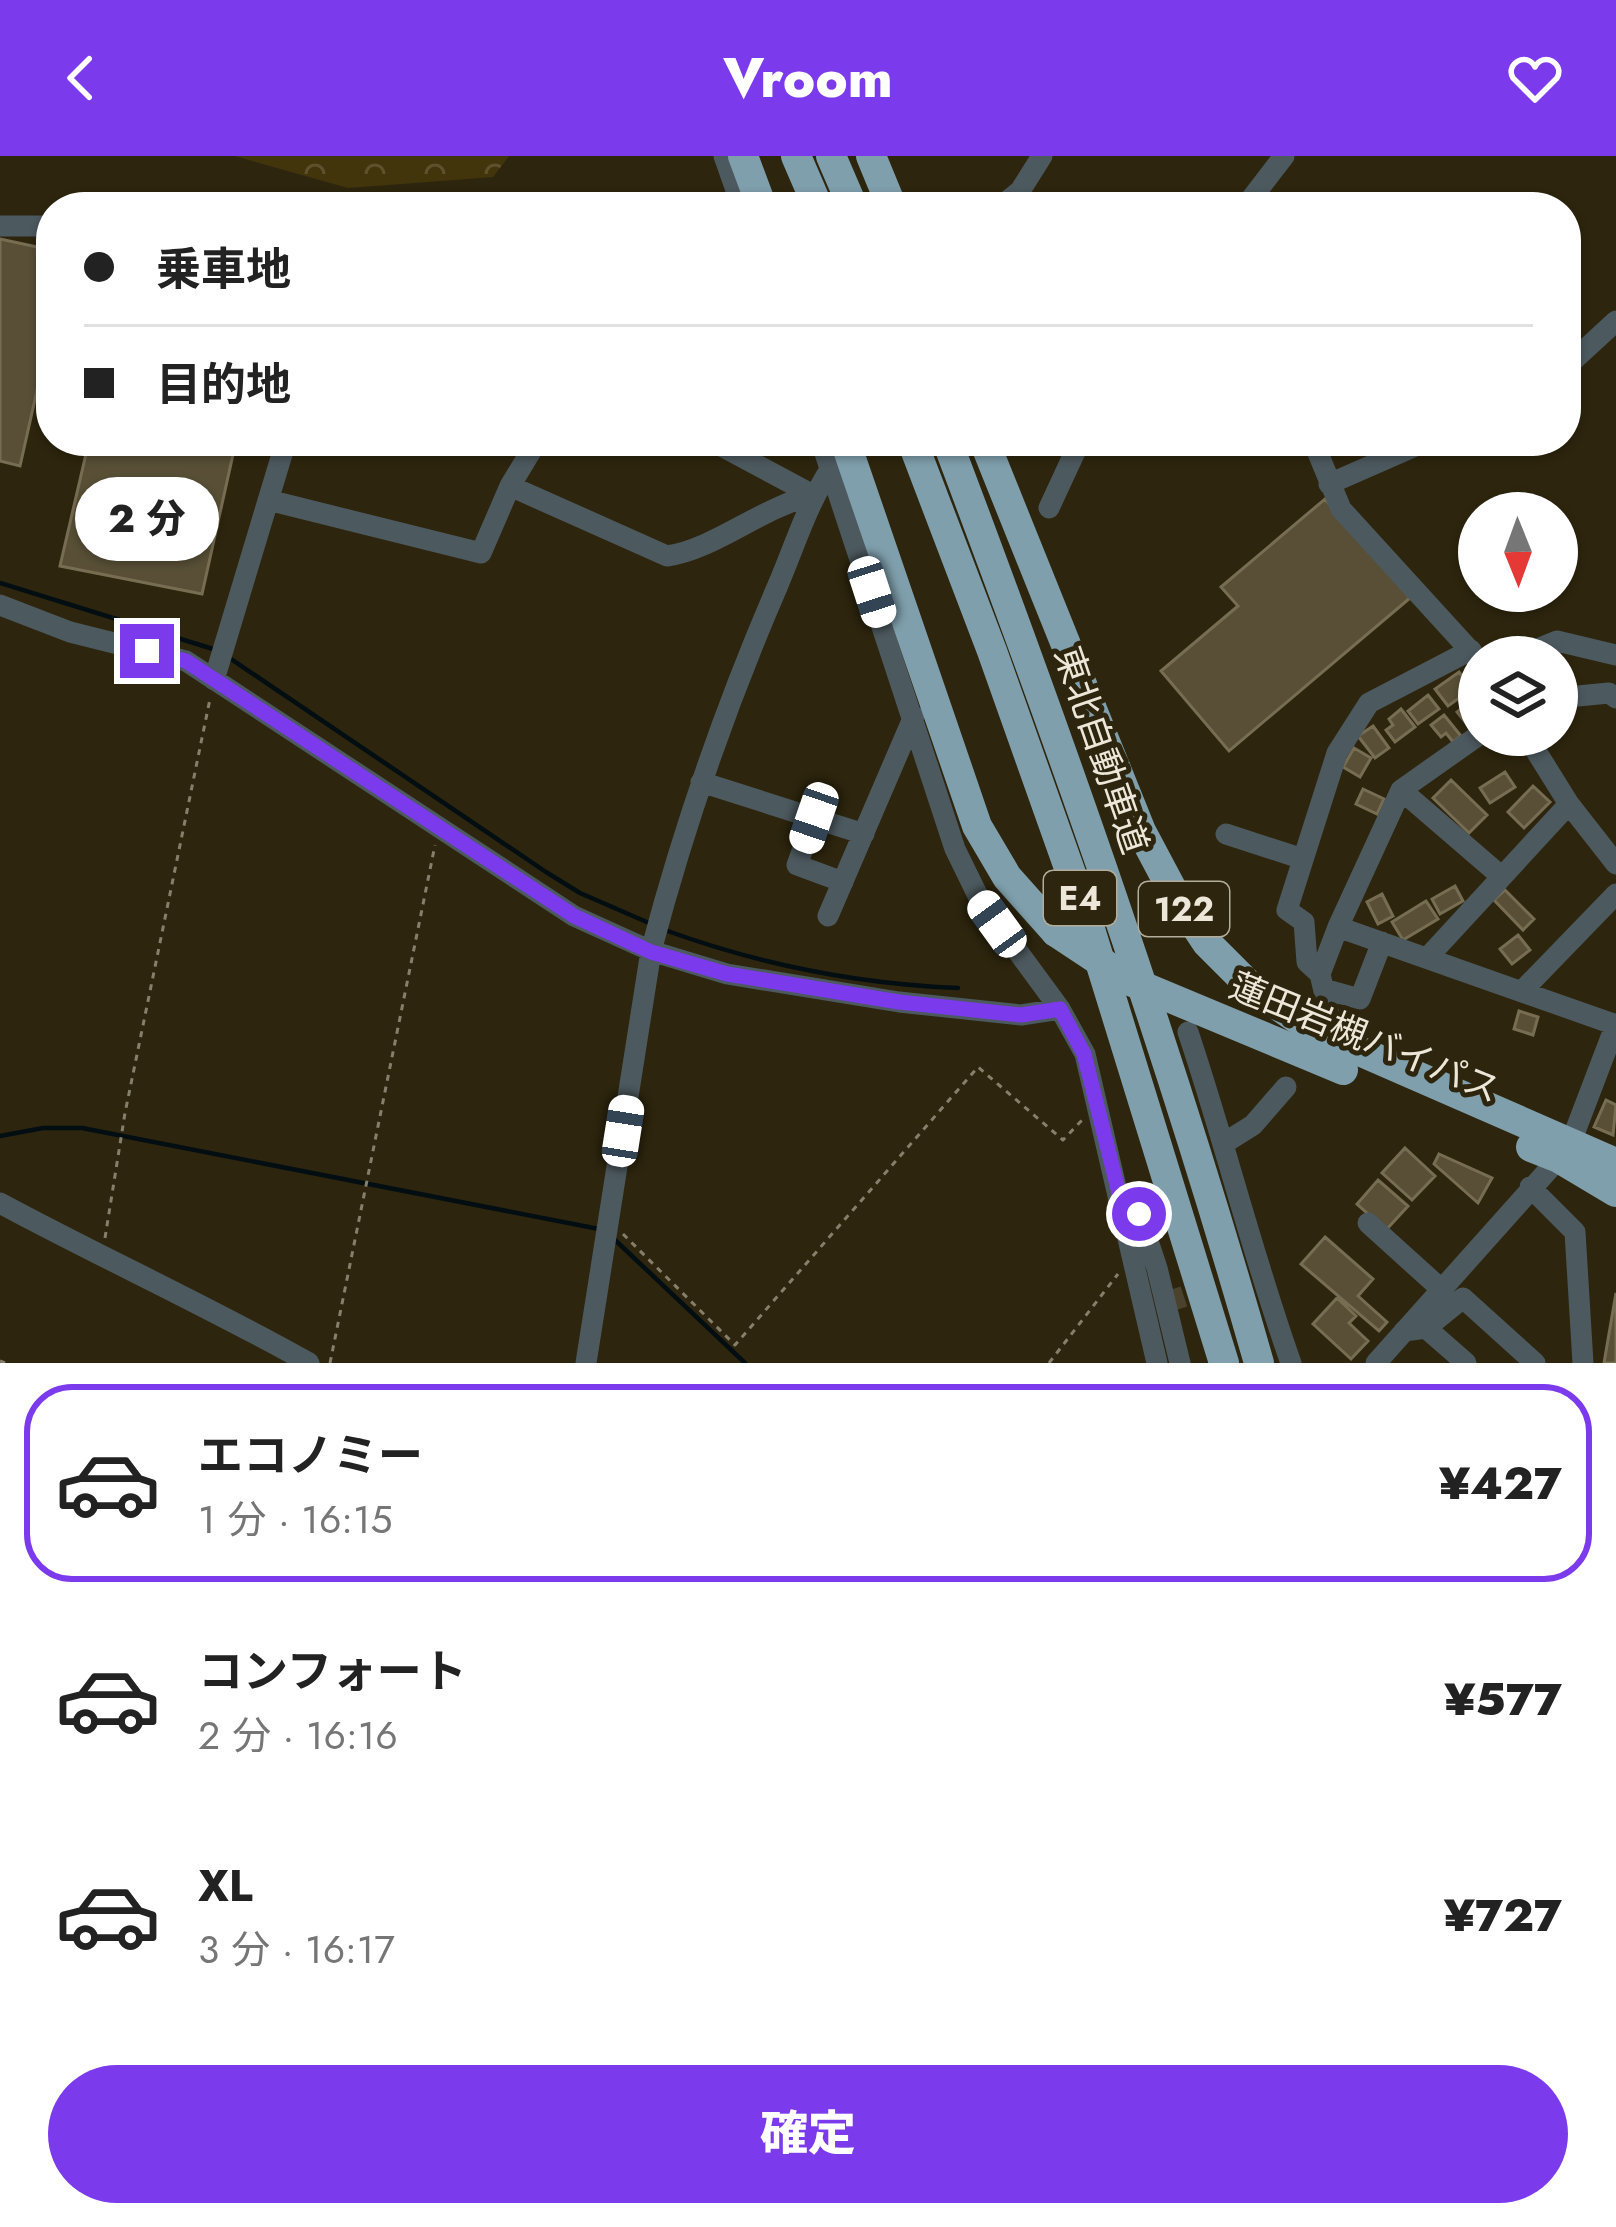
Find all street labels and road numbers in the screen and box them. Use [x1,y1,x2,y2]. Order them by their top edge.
street label: 東北自動車道 [1042,639,1162,861]
road number: E4 [1044,871,1116,925]
road number: 122 [1139,882,1229,936]
street label: 蓮田岩槻バイパス [1222,959,1508,1115]

